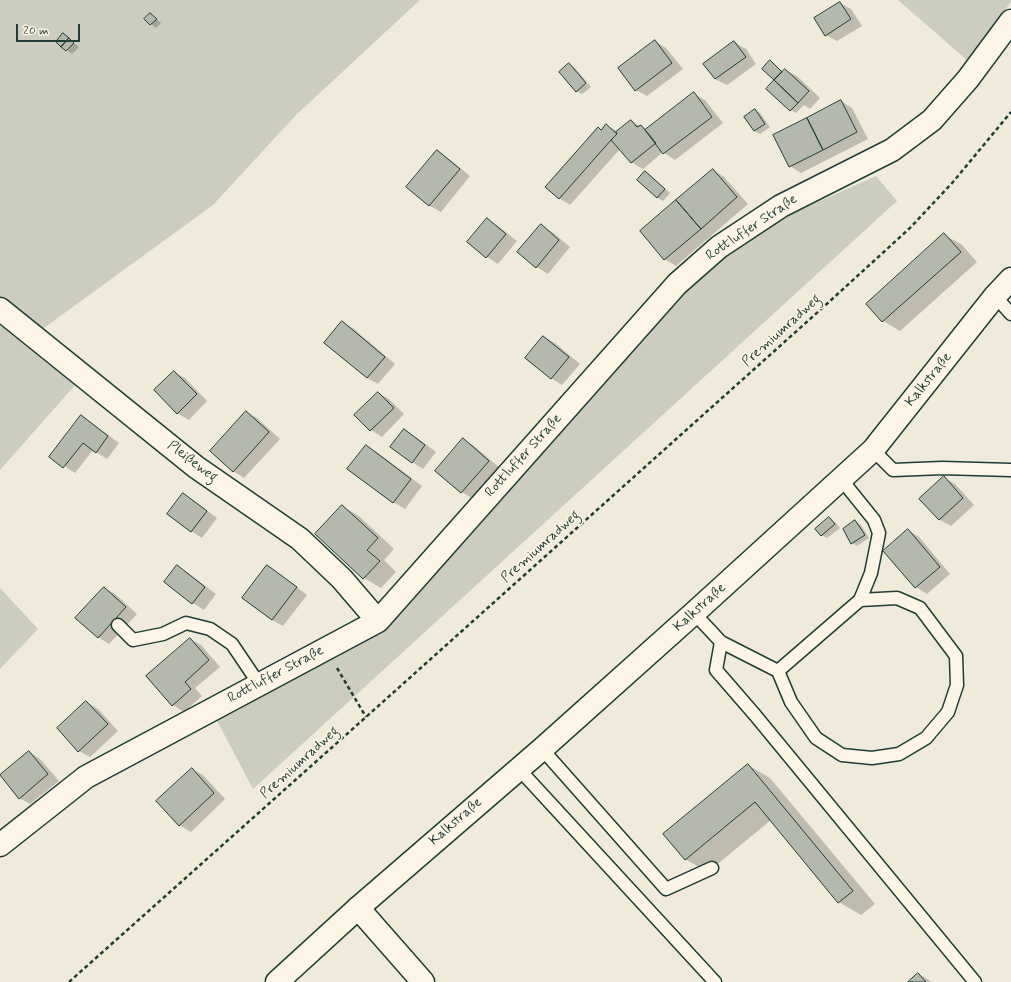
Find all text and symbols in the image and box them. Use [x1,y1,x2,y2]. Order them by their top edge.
scale bar [18,16,82,42]
text: 20 m [23,23,49,39]
street label: Rottluffer Straße [703,191,801,265]
street label: Premiumradweg [739,291,825,371]
street label: Kalkstraße [902,350,956,410]
street label: Rottluffer Straße [482,411,566,501]
street label: Pleißeweg [164,438,220,486]
street label: Premiumradweg [498,507,584,587]
street label: Kalkstraße [670,580,730,636]
street label: Rottluffer Straße [225,643,327,707]
street label: Premiumradweg [257,723,343,803]
street label: Kalkstraße [426,794,486,850]

